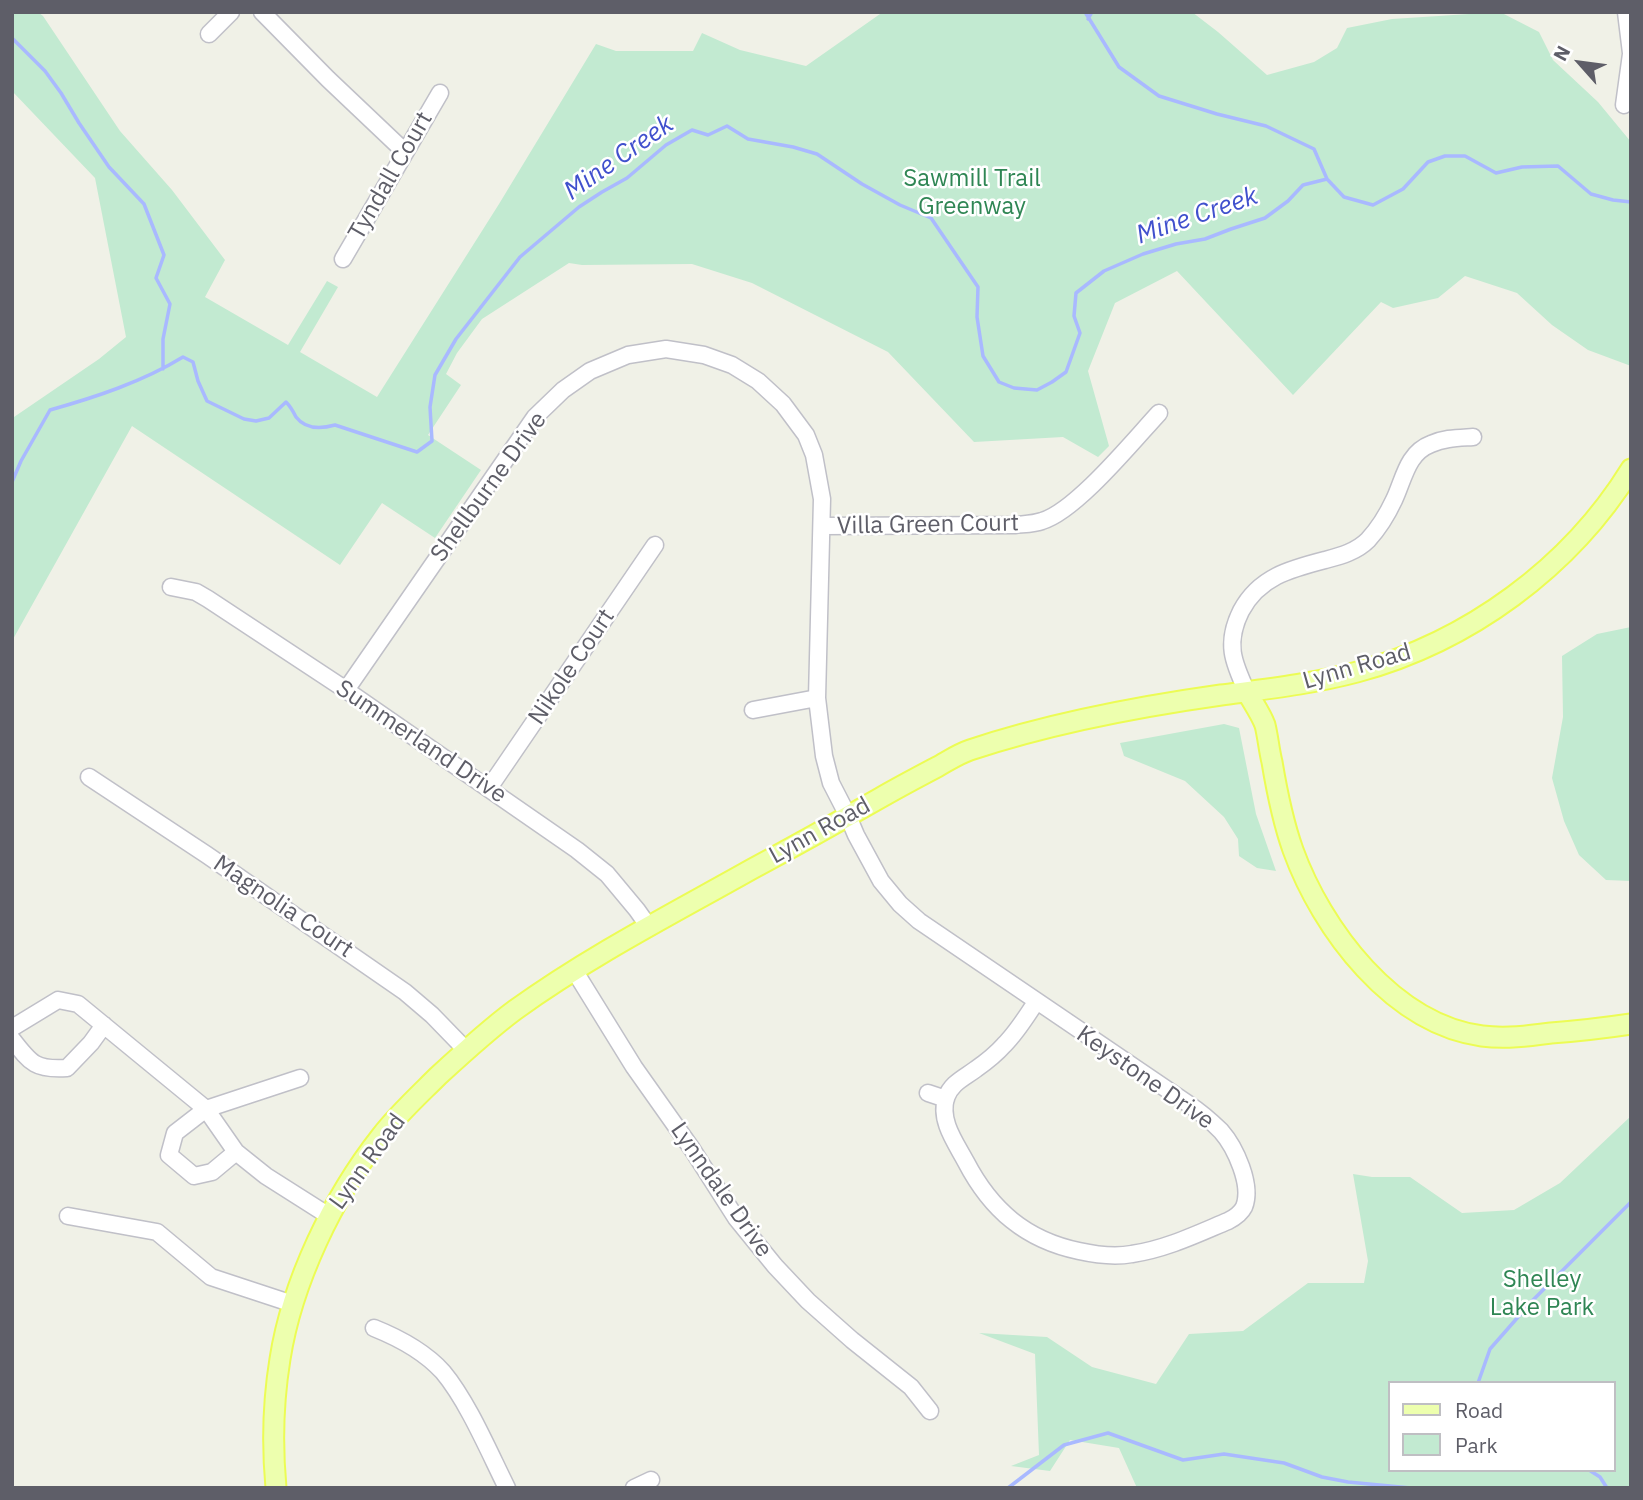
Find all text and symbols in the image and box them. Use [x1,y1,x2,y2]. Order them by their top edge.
north arrow [1545,28,1615,98]
text: N [1548,41,1575,65]
street label: Tyndall Court [343,107,439,245]
water label: Mine Creek [558,109,680,207]
park label: Sawmill Trail Greenway [903,165,1041,221]
water label: Mine Creek [1132,181,1262,251]
street label: Shellburne Drive [425,406,553,568]
street label: Villa Green Court [837,509,1019,541]
street label: Nikole Court [523,604,621,730]
street label: Lynn Road [1300,638,1414,696]
street label: Summerland Drive [330,674,512,810]
street label: Lynn Road [764,791,876,871]
street label: Magnolia Court [208,850,358,964]
street label: Keystone Drive [1071,1020,1219,1136]
street label: Lynn Road [324,1109,412,1215]
street label: Lynndale Drive [664,1117,778,1263]
park label: Shelley Lake Park [1490,1266,1594,1322]
legend [1388,1381,1615,1472]
text: Road [1455,1396,1503,1424]
text: Park [1455,1431,1498,1459]

